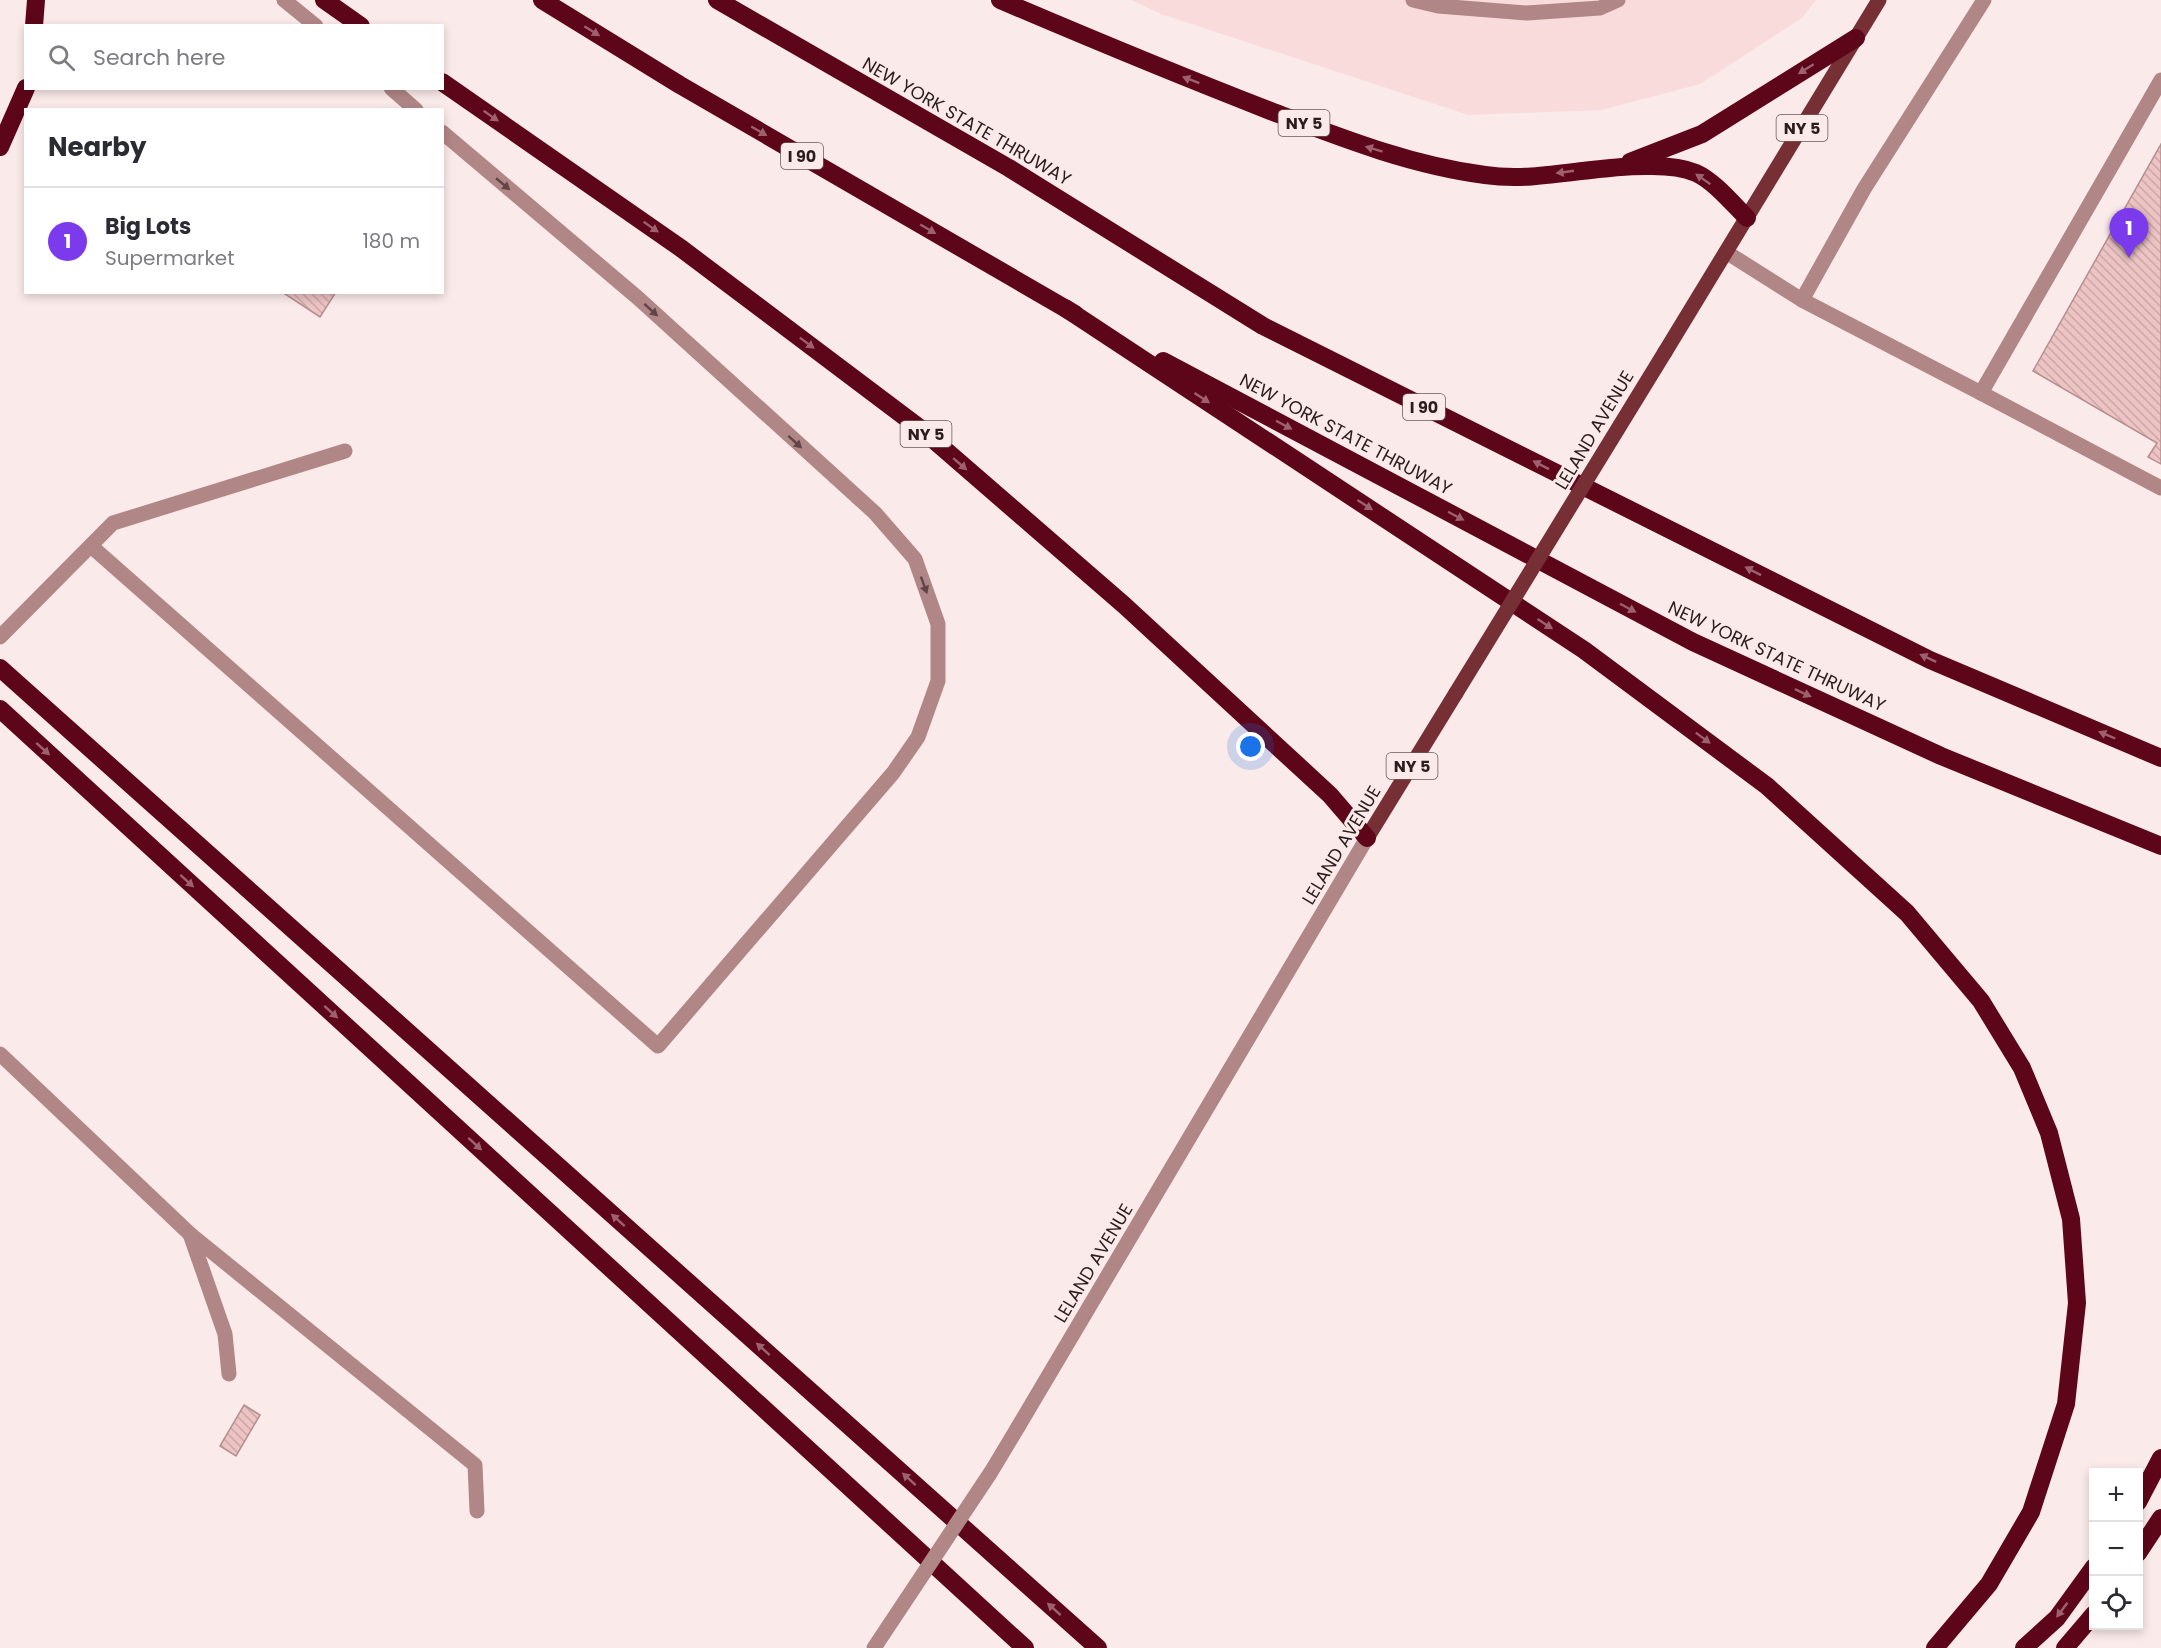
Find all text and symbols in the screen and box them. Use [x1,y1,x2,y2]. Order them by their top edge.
search box [24,24,444,90]
one-way arrow [583,25,600,36]
icon: search [45,41,78,74]
text: Search here [93,42,226,73]
street label: NEW YORK STATE THRUWAY [858,51,1076,191]
one-way arrow [1798,63,1814,74]
one-way arrow [1182,75,1200,84]
one-way arrow [482,110,498,122]
road number: NY 5 [1278,110,1330,136]
road number: NY 5 [1776,115,1828,141]
one-way arrow [751,125,767,136]
text: Nearby [48,129,146,165]
road number: I 90 [781,143,823,169]
one-way arrow [1365,144,1383,153]
one-way arrow [1555,168,1574,177]
one-way arrow [1696,173,1712,185]
one-way arrow [495,177,511,190]
pin: 1 [2110,208,2148,258]
text: Big Lots [105,211,191,242]
one-way arrow [642,221,658,233]
one-way arrow [919,223,936,233]
text: 1 [64,227,71,255]
text: 180 m [362,227,420,255]
text: Supermarket [105,244,234,272]
one-way arrow [644,303,658,317]
one-way arrow [800,337,815,349]
street label: LELAND AVENUE [1549,366,1639,494]
street label: NEW YORK STATE THRUWAY [1235,367,1457,501]
one-way arrow [1193,392,1209,404]
road number: I 90 [1403,394,1445,420]
one-way arrow [1275,420,1292,430]
road number: NY 5 [900,421,952,447]
one-way arrow [788,435,803,449]
one-way arrow [953,457,968,470]
one-way arrow [1533,461,1550,470]
one-way arrow [1356,500,1373,511]
one-way arrow [1447,511,1464,521]
one-way arrow [1745,567,1762,576]
one-way arrow [919,576,929,594]
street label: NEW YORK STATE THRUWAY [1664,595,1890,718]
one-way arrow [1620,603,1637,613]
one-way arrow [1537,618,1553,629]
one-way arrow [1919,654,1936,663]
one-way arrow [1795,688,1813,698]
one-way arrow [2098,730,2116,739]
your location [1236,732,1265,761]
one-way arrow [1695,732,1711,744]
one-way arrow [35,742,50,755]
road number: NY 5 [1386,753,1438,779]
street label: LELAND AVENUE [1296,781,1386,909]
one-way arrow [179,874,194,887]
one-way arrow [323,1005,338,1019]
one-way arrow [467,1137,482,1151]
street label: LELAND AVENUE [1048,1199,1138,1327]
one-way arrow [611,1214,626,1227]
one-way arrow [756,1343,771,1356]
map controls [2089,1468,2143,1630]
button: + [2089,1468,2143,1522]
one-way arrow [902,1473,917,1486]
button: − [2089,1522,2143,1576]
button: locate [2089,1576,2143,1630]
one-way arrow [2056,1602,2068,1618]
one-way arrow [1047,1603,1062,1616]

